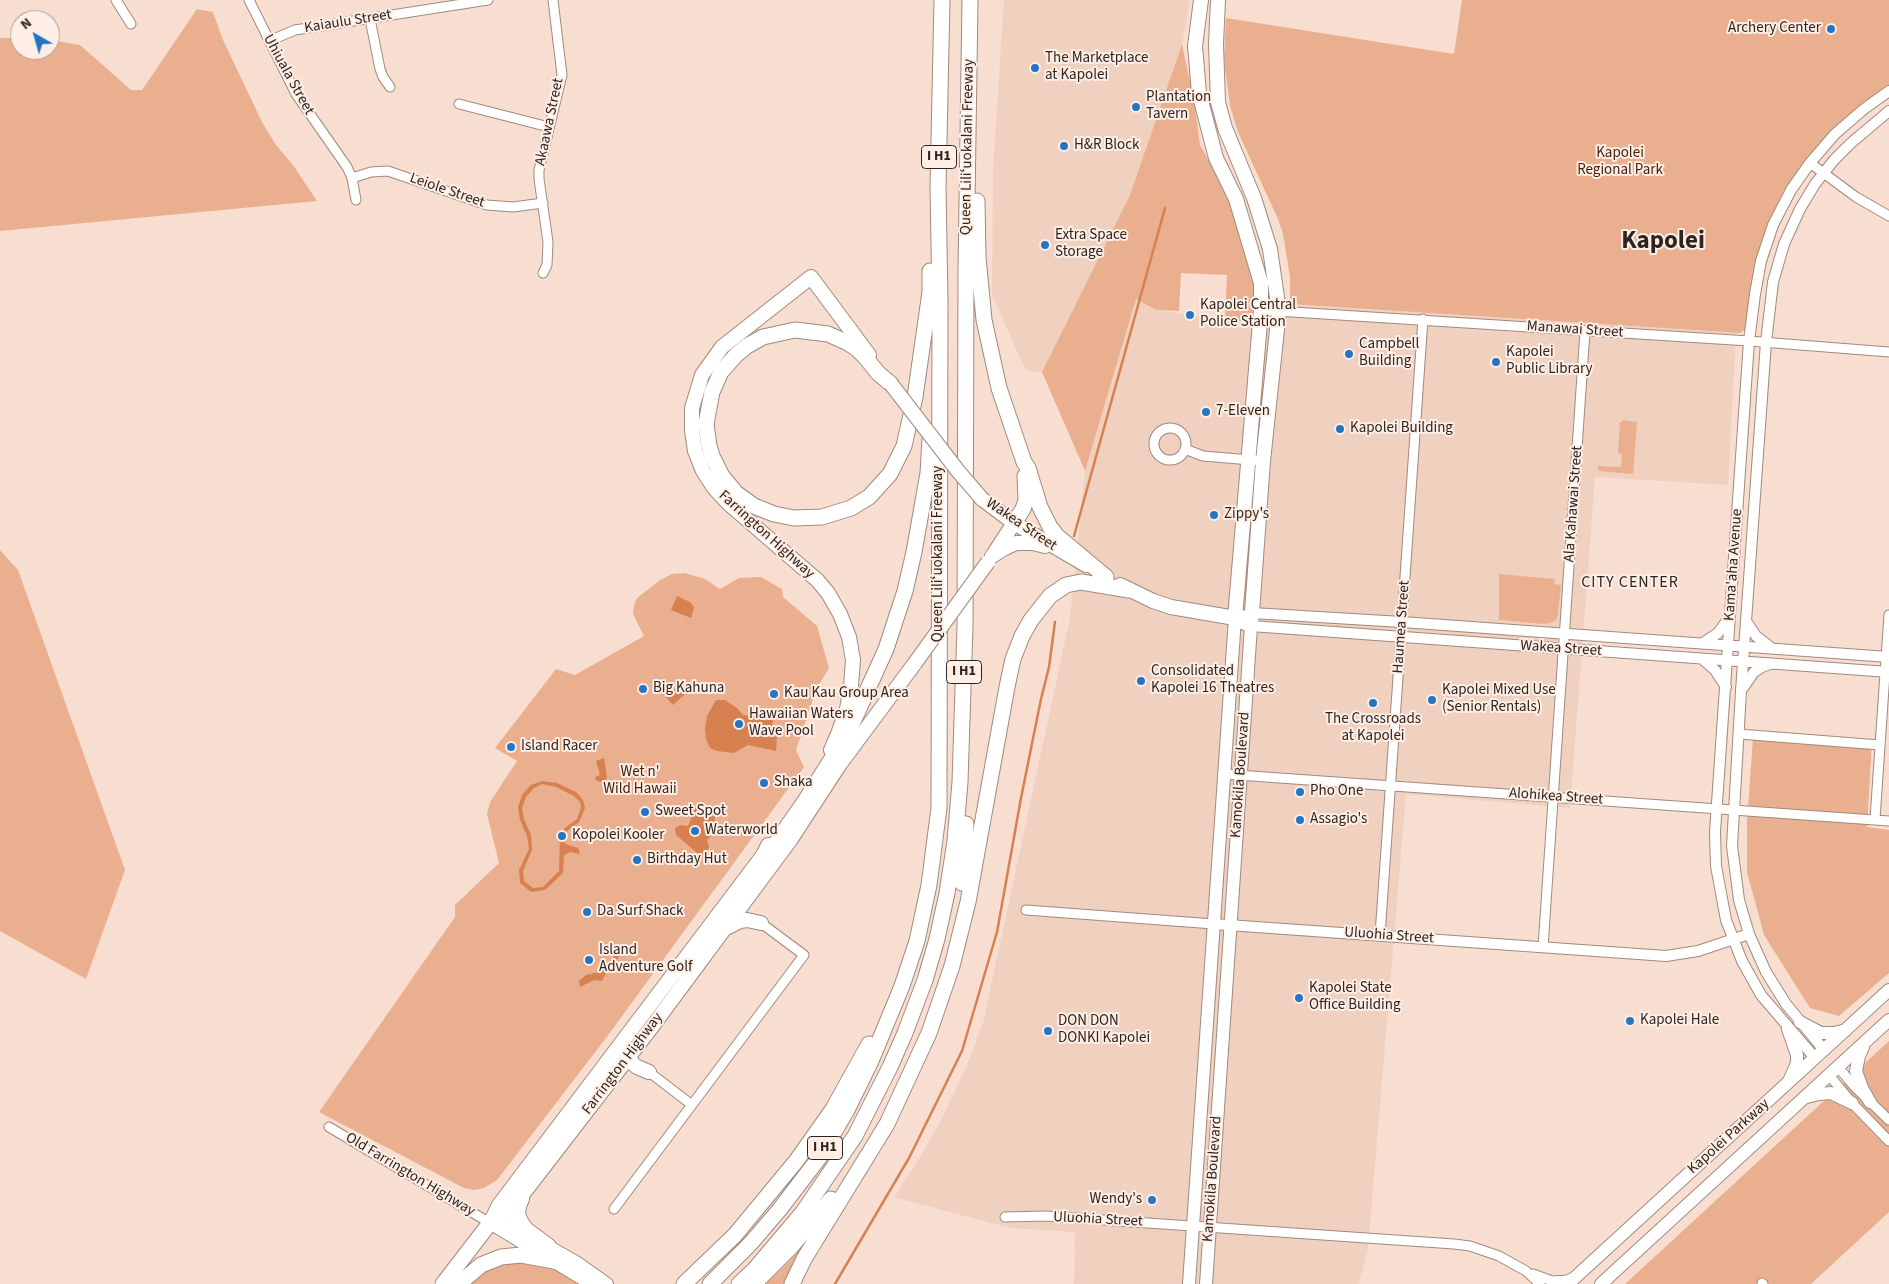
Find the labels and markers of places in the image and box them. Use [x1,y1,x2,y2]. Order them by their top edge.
place label: Archery Center [1728,20,1821,38]
marker: Archery Center [1825,23,1837,35]
place label: The Marketplace at Kapolei [1045,50,1148,85]
marker: The Marketplace at Kapolei [1029,62,1041,74]
place label: Plantation Tavern [1146,89,1211,124]
marker: Plantation Tavern [1130,101,1142,113]
place label: H&R Block [1074,137,1139,155]
marker: H&R Block [1058,140,1070,152]
place label: Extra Space Storage [1055,227,1127,262]
marker: Extra Space Storage [1039,239,1051,251]
place label: Kapolei Central Police Station [1200,297,1296,332]
marker: Kapolei Central Police Station [1184,309,1196,321]
place label: Campbell Building [1359,336,1419,371]
place label: Kapolei Public Library [1506,344,1593,379]
marker: Campbell Building [1343,348,1355,360]
marker: Kapolei Public Library [1490,356,1502,368]
place label: 7-Eleven [1216,403,1270,421]
marker: 7-Eleven [1200,406,1212,418]
place label: Kapolei Building [1350,420,1453,438]
marker: Kapolei Building [1334,423,1346,435]
place label: Zippy's [1224,506,1269,524]
marker: Zippy's [1208,509,1220,521]
place label: Consolidated Kapolei 16 Theatres [1151,663,1274,698]
marker: Consolidated Kapolei 16 Theatres [1135,675,1147,687]
place label: Big Kahuna [653,680,724,698]
place label: Kapolei Mixed Use (Senior Rentals) [1442,682,1556,717]
marker: Big Kahuna [637,683,649,695]
place label: Kau Kau Group Area [784,685,909,703]
marker: Kau Kau Group Area [768,688,780,700]
marker: Kapolei Mixed Use (Senior Rentals) [1426,694,1438,706]
marker: The Crossroads at Kapolei [1367,697,1379,709]
place label: Hawaiian Waters Wave Pool [749,706,853,741]
place label: The Crossroads at Kapolei [1325,711,1421,746]
marker: Hawaiian Waters Wave Pool [733,718,745,730]
place label: Island Racer [521,738,597,756]
marker: Island Racer [505,741,517,753]
place label: Shaka [774,774,813,792]
marker: Shaka [758,777,770,789]
place label: Pho One [1310,783,1363,801]
marker: Pho One [1294,786,1306,798]
place label: Sweet Spot [655,803,726,821]
marker: Sweet Spot [639,806,651,818]
place label: Assagio's [1310,811,1367,829]
marker: Assagio's [1294,814,1306,826]
place label: Waterworld [705,822,778,840]
marker: Waterworld [689,825,701,837]
place label: Kopolei Kooler [572,827,664,845]
marker: Kopolei Kooler [556,830,568,842]
place label: Birthday Hut [647,851,727,869]
marker: Birthday Hut [631,854,643,866]
place label: Da Surf Shack [597,903,684,921]
marker: Da Surf Shack [581,906,593,918]
place label: Island Adventure Golf [599,942,692,977]
marker: Island Adventure Golf [583,954,595,966]
place label: Kapolei State Office Building [1309,980,1401,1015]
marker: Kapolei State Office Building [1293,992,1305,1004]
place label: Kapolei Hale [1640,1012,1719,1030]
place label: DON DON DONKI Kapolei [1058,1013,1150,1048]
marker: Kapolei Hale [1624,1015,1636,1027]
marker: DON DON DONKI Kapolei [1042,1025,1054,1037]
place label: Wendy's [1090,1191,1142,1209]
marker: Wendy's [1146,1194,1158,1206]

